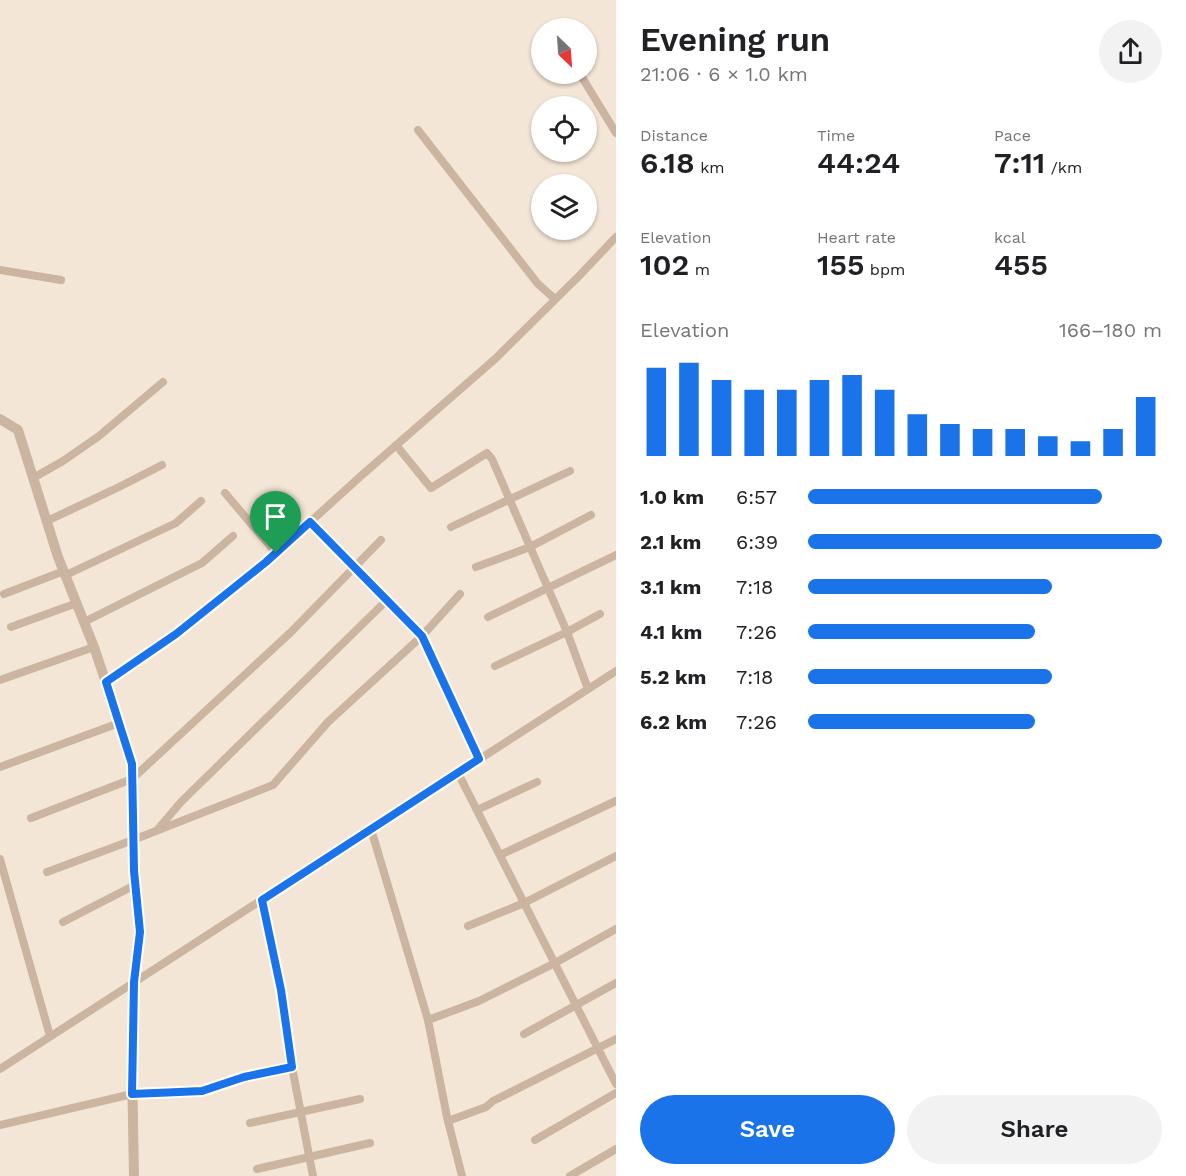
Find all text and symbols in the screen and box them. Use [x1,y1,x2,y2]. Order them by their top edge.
north arrow [531,18,597,84]
map controls [531,18,597,240]
text: Evening run [640,20,830,59]
button: share [1099,20,1162,83]
text: 21:06 · 6 × 1.0 km [640,62,808,86]
button: locate [531,96,597,162]
text: Distance [640,126,708,145]
text: Time [817,126,855,145]
text: Pace [994,126,1031,145]
text: 6.18 [640,145,695,180]
text: 44:24 [817,145,900,180]
text: 7:11 [994,145,1045,180]
text: km [695,158,725,177]
text: /km [1045,158,1082,177]
button: layers [531,174,597,240]
text: Elevation [640,228,711,247]
text: Heart rate [817,228,896,247]
text: kcal [994,228,1026,247]
text: 102 [640,247,689,282]
text: 155 [817,247,864,282]
text: 455 [994,247,1048,282]
text: m [689,260,710,279]
text: bpm [864,260,905,279]
text: Elevation [640,318,729,342]
text: 166–180 m [1059,318,1162,342]
text: 1.0 km [640,485,704,509]
text: 6:57 [736,485,777,509]
pin [250,491,301,553]
icon: arrive [259,500,292,533]
text: 2.1 km [640,530,701,554]
text: 6:39 [736,530,778,554]
text: 3.1 km [640,575,701,599]
text: 7:18 [736,575,773,599]
text: 4.1 km [640,620,702,644]
text: 7:26 [736,620,777,644]
text: 5.2 km [640,665,706,689]
text: 7:18 [736,665,773,689]
text: 6.2 km [640,710,707,734]
text: 7:26 [736,710,777,734]
button: Save [640,1095,895,1164]
button: Share [907,1095,1162,1164]

